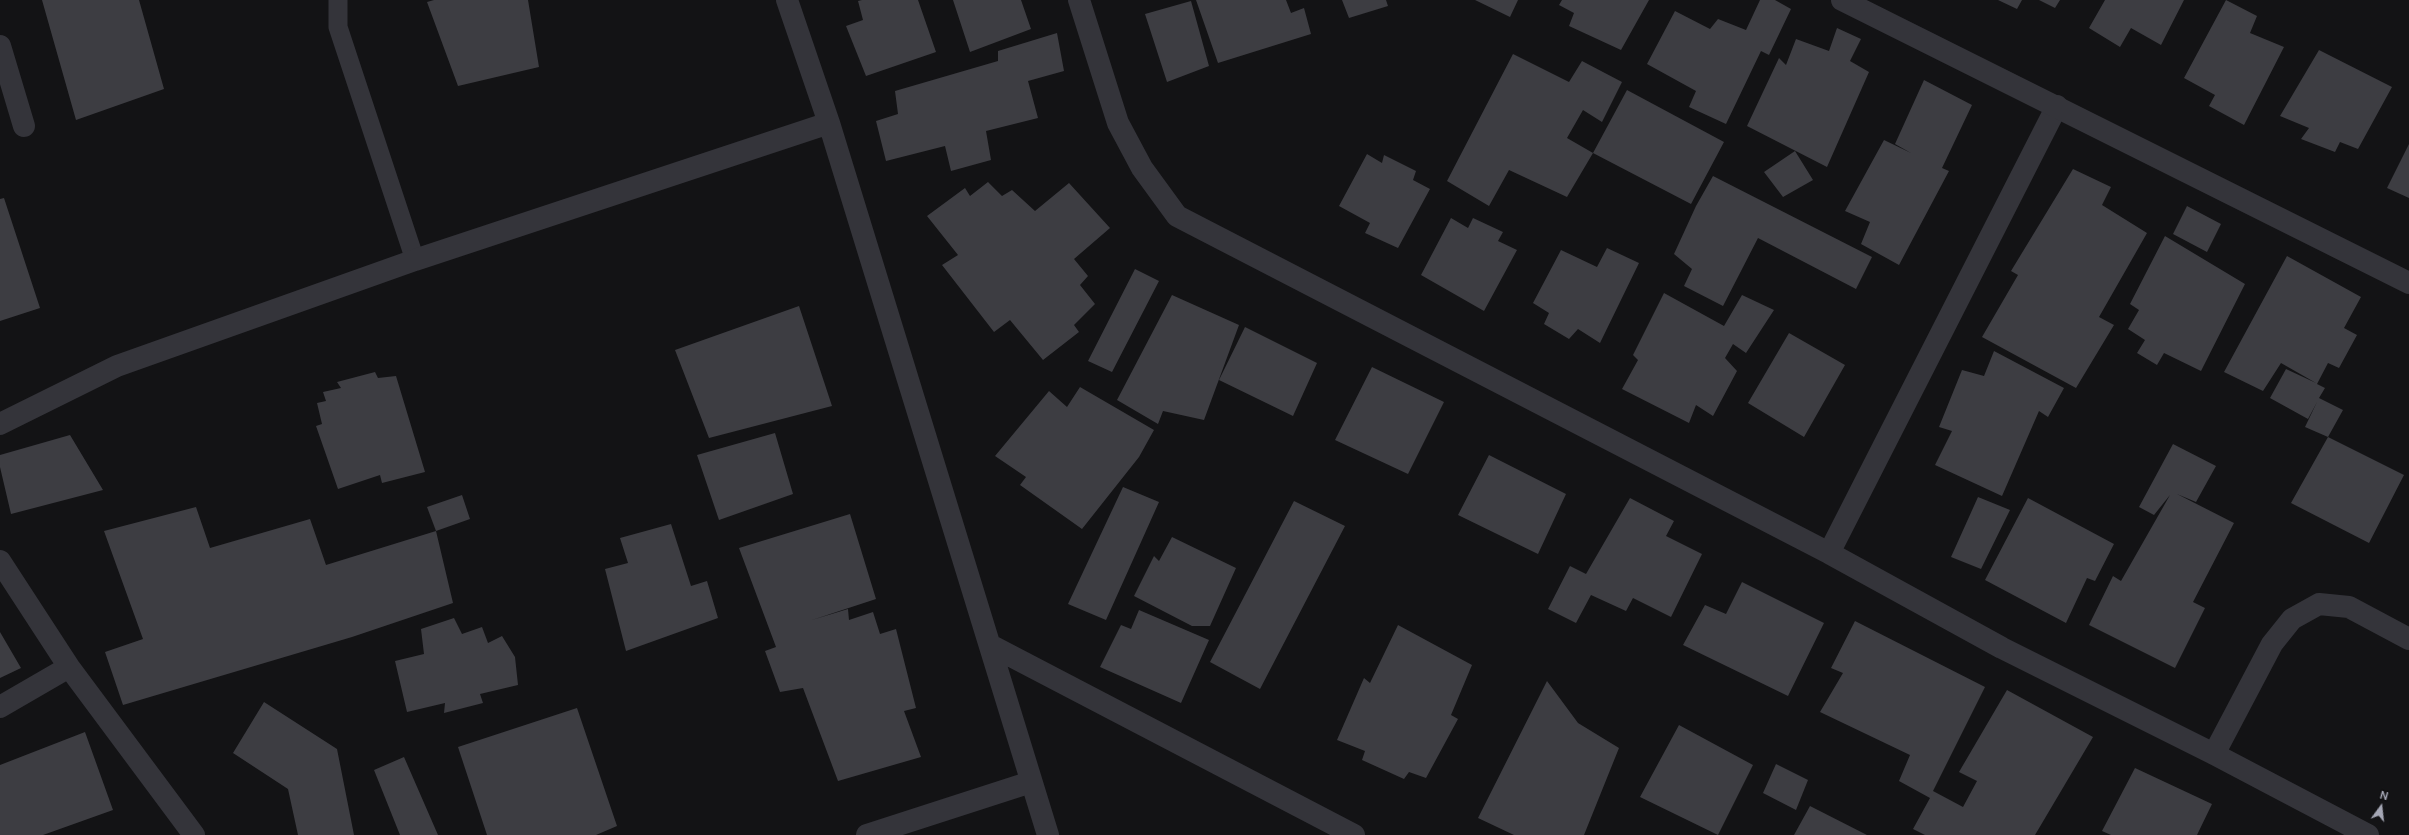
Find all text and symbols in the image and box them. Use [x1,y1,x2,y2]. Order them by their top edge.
north arrow [2361,787,2401,827]
text: N [2378,788,2390,803]

